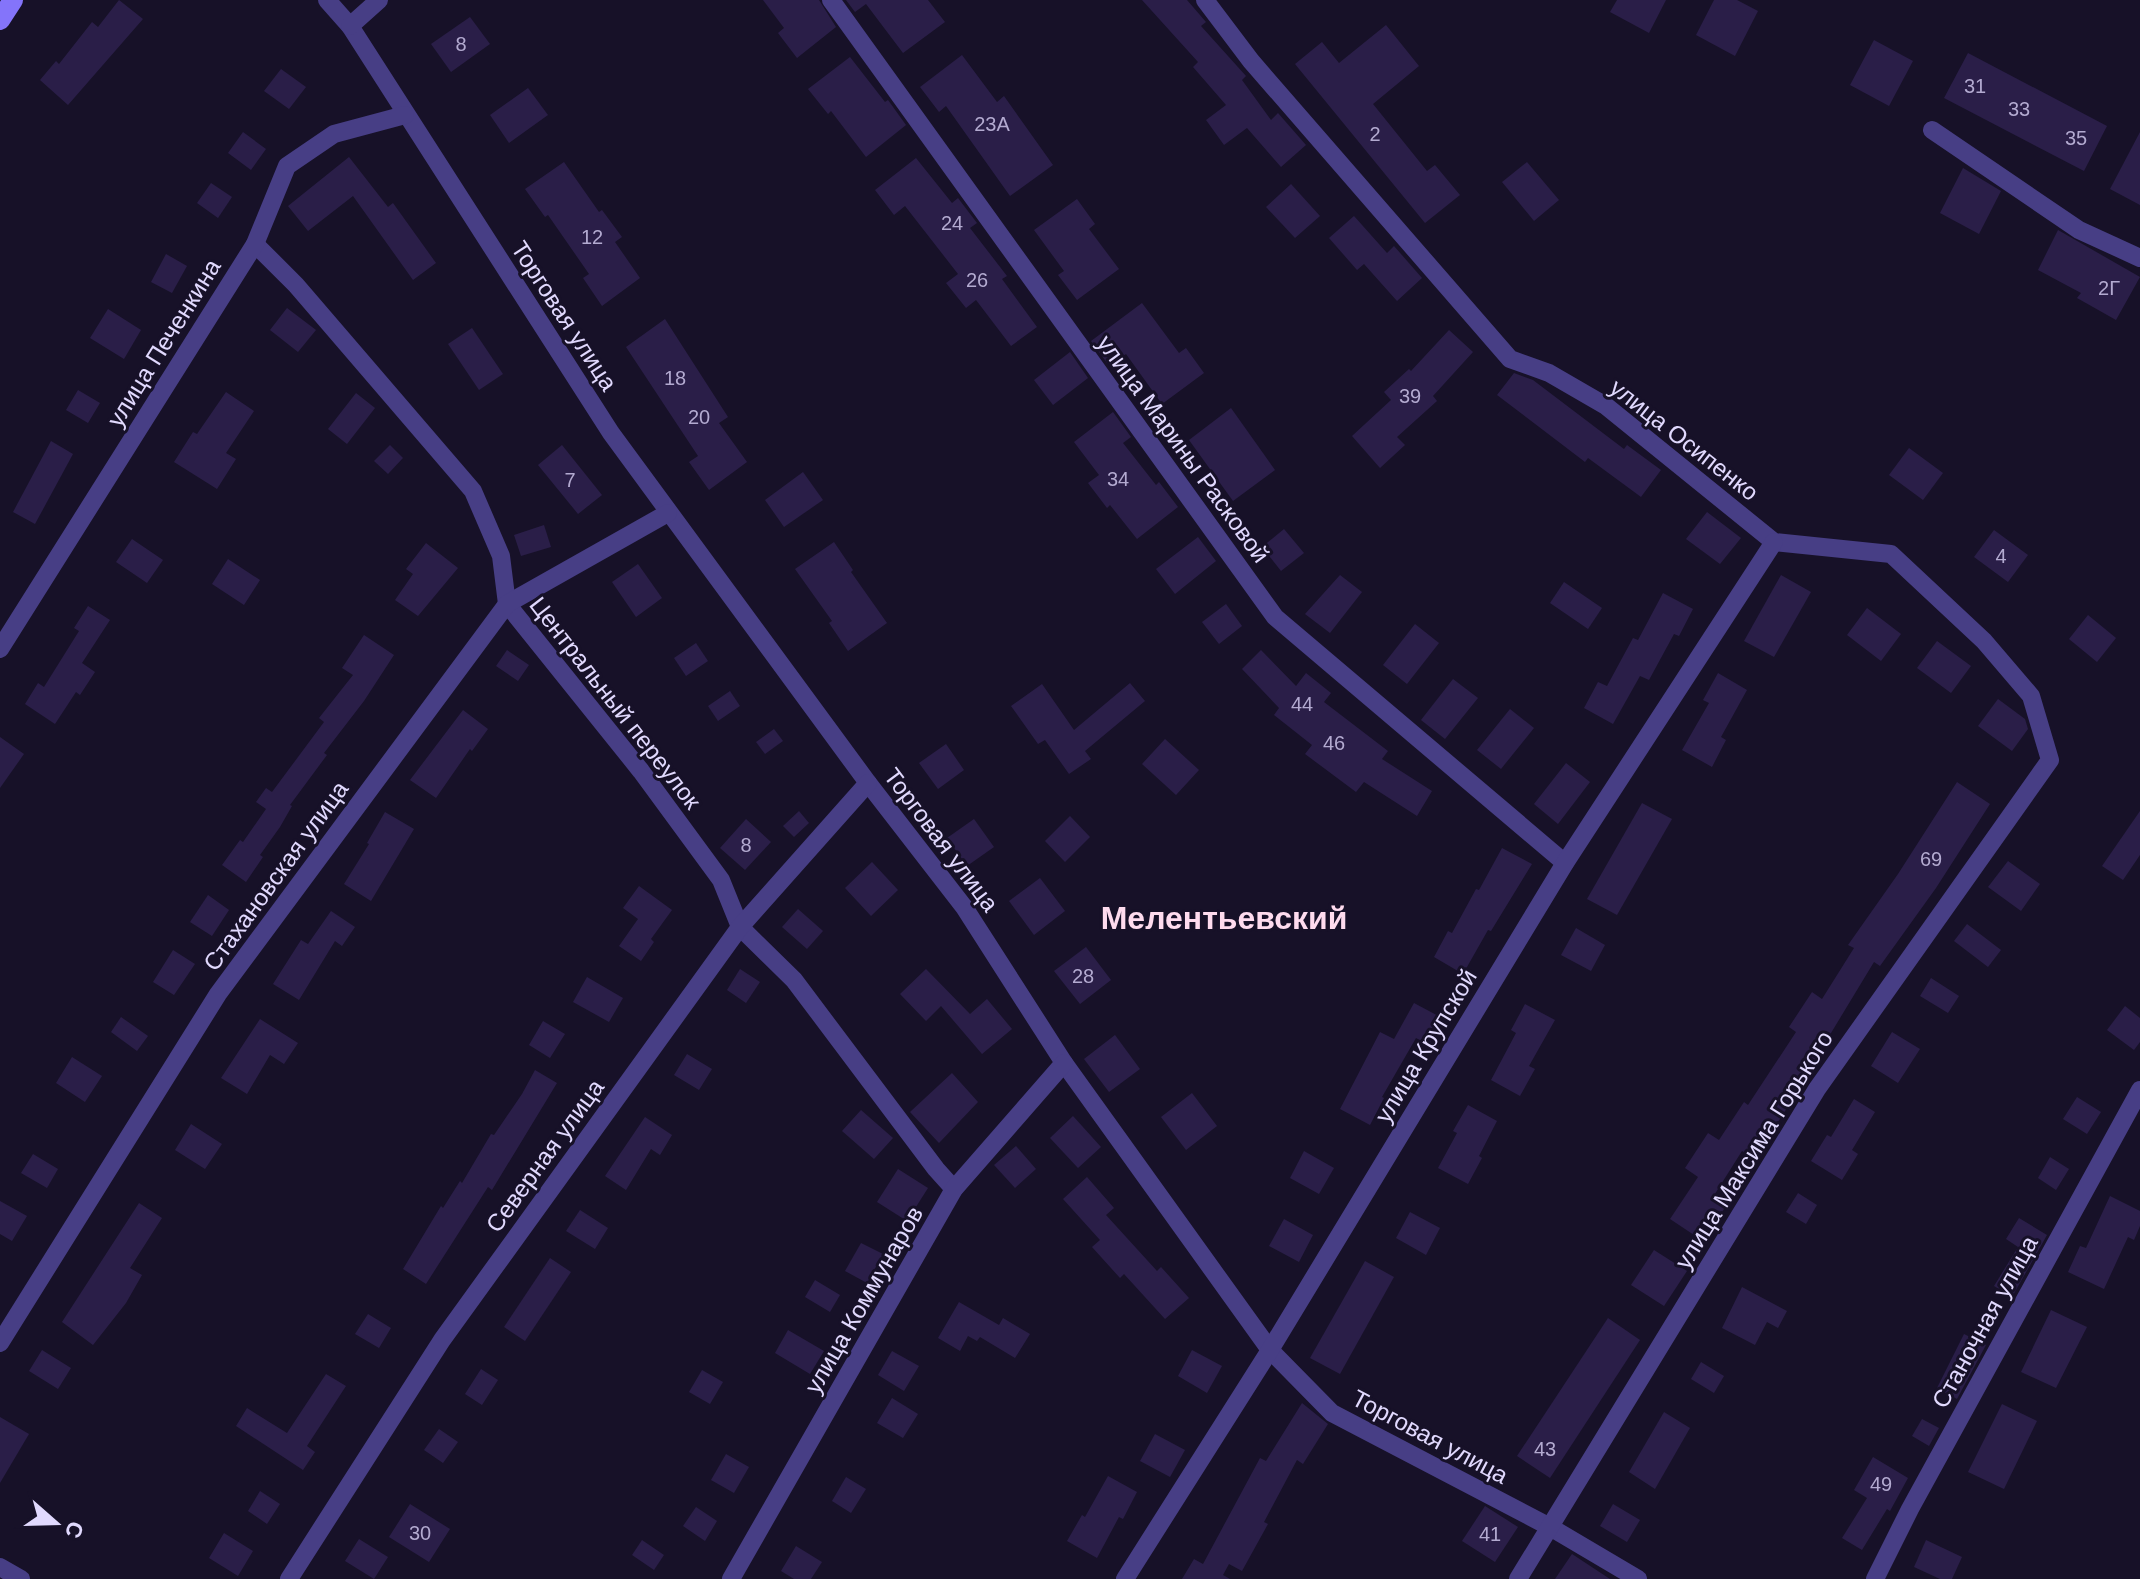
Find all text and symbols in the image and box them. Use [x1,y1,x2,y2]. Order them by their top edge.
house number: 8 [455,33,467,55]
house number: 31 [1964,75,1986,97]
house number: 33 [2008,98,2030,120]
house number: 23А [974,113,1010,135]
house number: 2 [1369,123,1381,145]
house number: 35 [2065,127,2087,149]
house number: 24 [941,212,963,234]
house number: 12 [581,226,603,248]
street label: Торговая улица [506,236,623,396]
street label: улица Печенкина [101,254,226,431]
house number: 26 [966,269,988,291]
house number: 2Г [2098,277,2120,299]
street label: улица Марины Расковой [1092,330,1275,568]
house number: 18 [664,367,686,389]
street label: улица Осипенко [1605,373,1764,506]
house number: 39 [1399,385,1421,407]
house number: 20 [688,406,710,428]
house number: 34 [1107,468,1129,490]
house number: 7 [564,469,576,491]
house number: 4 [1995,545,2007,567]
street label: Центральный переулок [524,591,707,814]
house number: 44 [1291,693,1313,715]
house number: 46 [1323,732,1345,754]
street label: Торговая улица [879,763,1004,917]
street label: Стахановская улица [198,775,354,976]
house number: 8 [740,834,752,856]
house number: 69 [1920,848,1942,870]
district label: Мелентьевский [1101,900,1347,936]
street label: улица Крупской [1369,964,1482,1127]
house number: 28 [1072,965,1094,987]
street label: улица Максима Горького [1669,1026,1838,1274]
street label: Северная улица [480,1074,609,1237]
street label: улица Коммунаров [799,1202,928,1398]
street label: Станочная улица [1926,1231,2043,1412]
street label: Торговая улица [1348,1384,1513,1489]
house number: 43 [1534,1438,1556,1460]
house number: 49 [1870,1473,1892,1495]
north arrow [16,1483,96,1563]
text: С [60,1518,89,1542]
house number: 30 [409,1522,431,1544]
house number: 41 [1479,1523,1501,1545]

